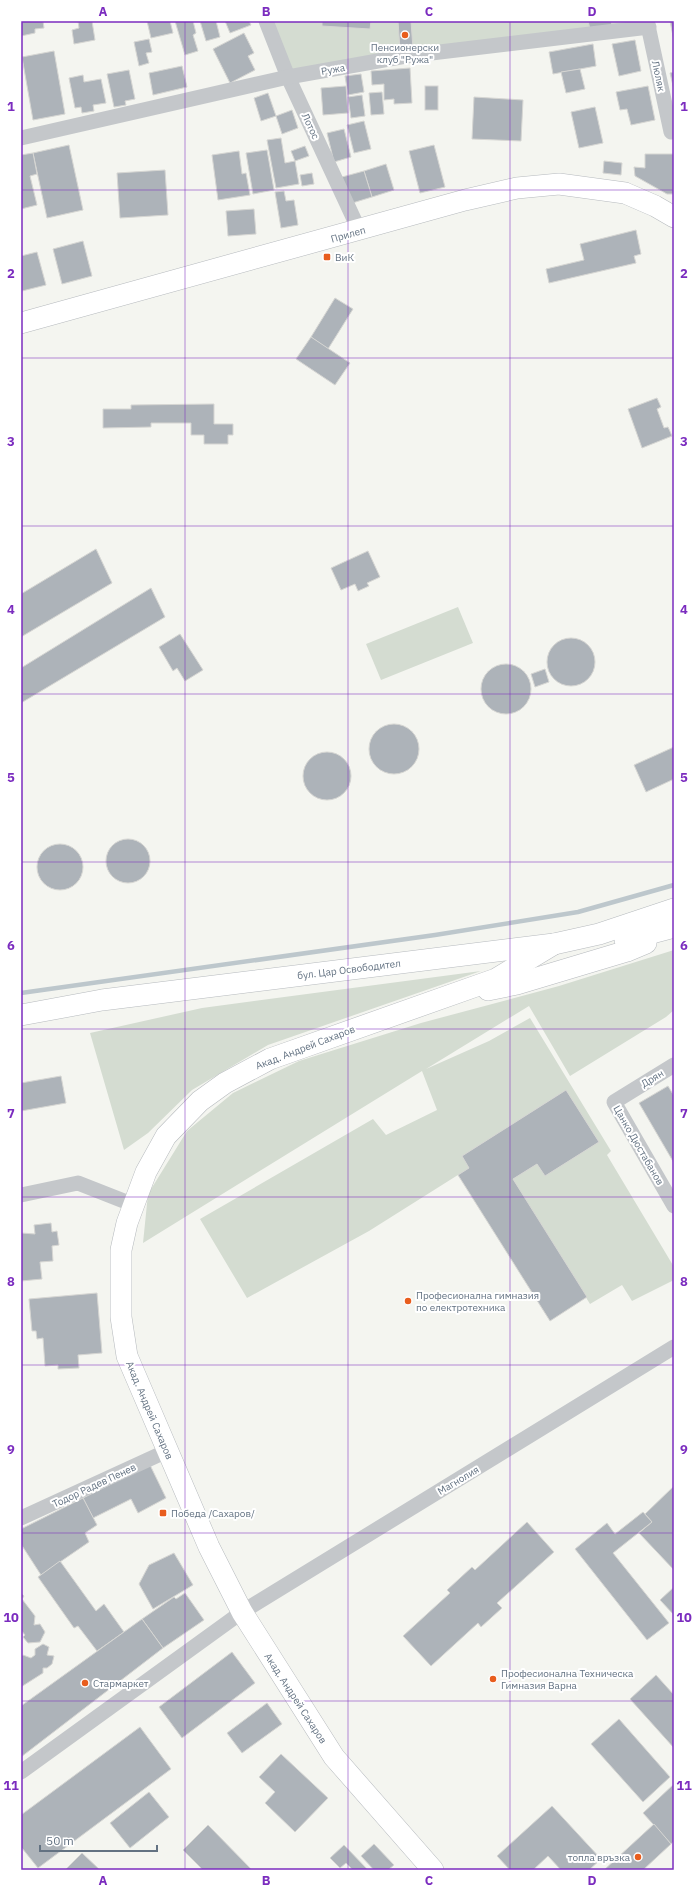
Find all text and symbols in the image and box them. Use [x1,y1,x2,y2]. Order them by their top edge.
text: A [99,3,108,20]
text: B [262,3,271,20]
text: C [425,3,434,20]
text: D [587,3,597,20]
marker: Пенсионерски клуб "Ружа" [400,30,410,40]
place label: Пенсионерски клуб "Ружа" [371,41,439,66]
street label: Люляк [649,60,668,93]
street label: Ружа [320,61,347,78]
text: 1 [7,98,15,115]
text: 1 [680,98,688,115]
street label: Лотос [299,111,322,141]
street label: Прилеп [329,223,367,246]
place label: ВиК [335,251,354,264]
marker: ВиК [322,252,332,262]
text: 2 [7,265,15,282]
text: 2 [680,265,688,282]
text: 3 [7,433,15,450]
text: 3 [680,433,688,450]
text: 4 [7,601,15,618]
text: 4 [680,601,688,618]
text: 5 [7,769,15,786]
text: 5 [680,769,688,786]
text: 6 [7,937,15,954]
text: 6 [680,937,688,954]
street label: бул. Цар Освободител [297,957,401,982]
street label: Акад. Андрей Сахаров [254,1023,357,1072]
street label: Дрян [638,1067,666,1090]
street label: Цанко Дюстабанов [610,1103,667,1187]
text: 7 [7,1105,15,1122]
text: 7 [680,1105,688,1122]
text: 8 [7,1273,15,1290]
text: 8 [680,1273,688,1290]
place label: Професионална гимназия по електротехника [416,1289,539,1314]
marker: Професионална гимназия по електротехника [403,1296,413,1306]
street label: Акад. Андрей Сахаров [123,1359,176,1461]
text: 9 [7,1441,15,1458]
text: 9 [680,1441,688,1458]
street label: Тодор Радев Пенев [50,1460,138,1511]
street label: Магнолия [435,1463,481,1498]
place label: Победа /Сахаров/ [171,1507,255,1520]
marker: Победа /Сахаров/ [158,1508,168,1518]
text: 10 [3,1609,19,1626]
text: 10 [676,1609,692,1626]
street label: Акад. Андрей Сахаров [261,1651,330,1746]
place label: Професионална Техническа Гимназия Варна [501,1667,634,1692]
marker: Професионална Техническа Гимназия Варна [488,1674,498,1684]
place label: Стармаркет [93,1677,149,1690]
marker: Стармаркет [80,1678,90,1688]
text: 11 [3,1777,19,1794]
text: 11 [676,1777,692,1794]
scale bar [40,1827,157,1853]
text: 50 m [46,1833,74,1848]
place label: топла връзка [568,1851,631,1864]
marker: топла връзка [633,1852,643,1862]
text: A [99,1872,108,1889]
text: B [262,1872,271,1889]
text: C [425,1872,434,1889]
text: D [587,1872,597,1889]

